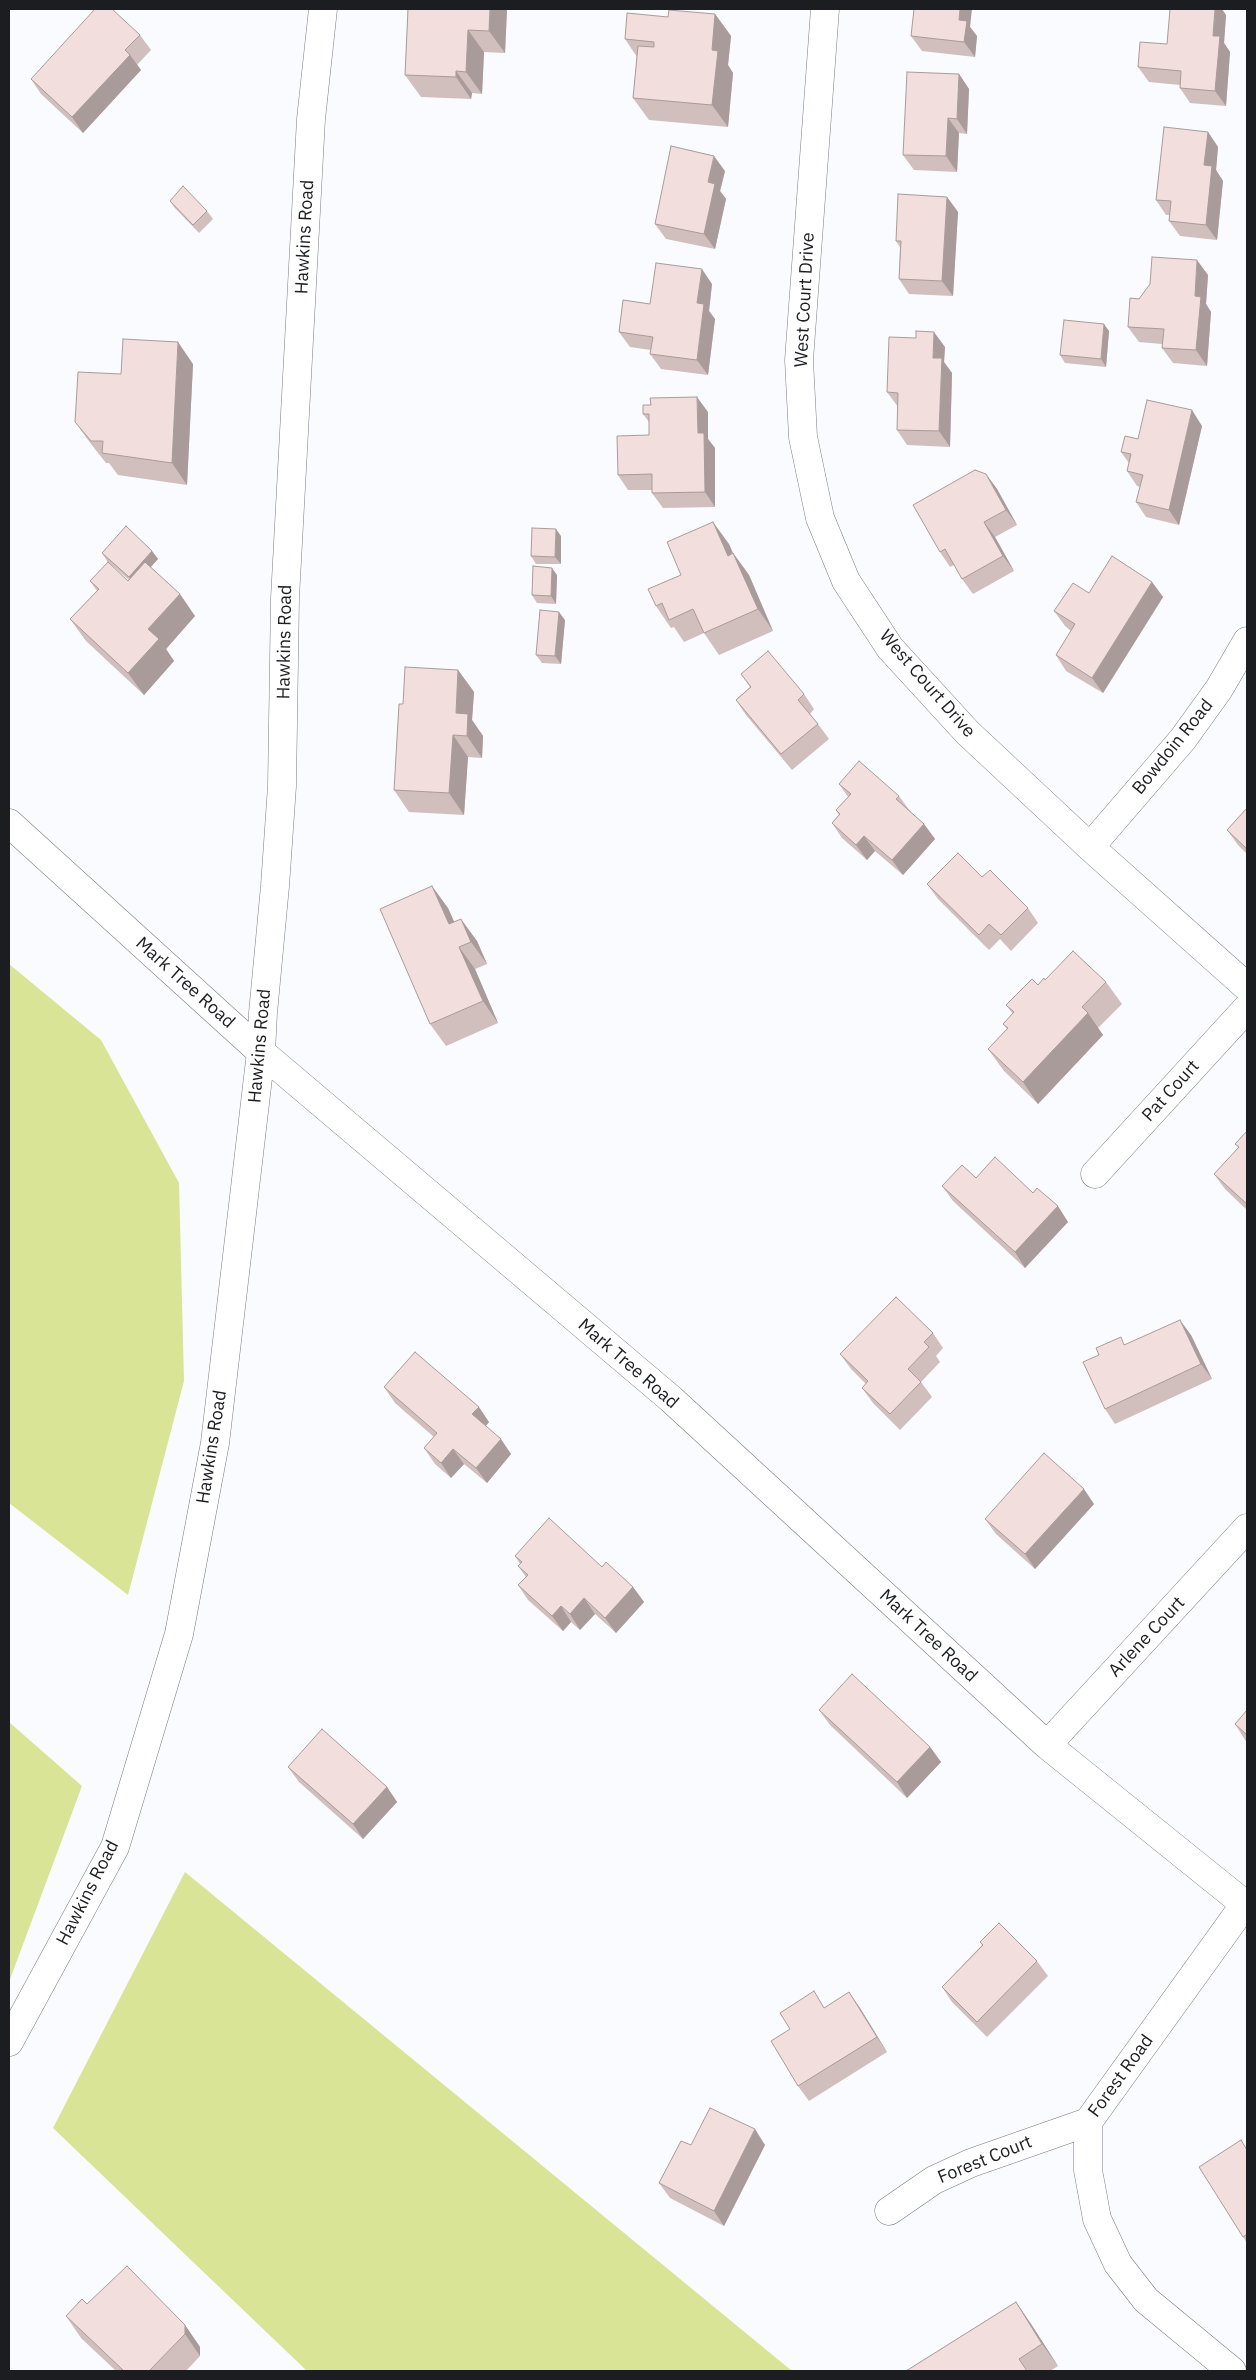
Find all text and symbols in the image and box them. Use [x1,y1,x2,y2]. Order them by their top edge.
street label: Hawkins Road [291,179,319,295]
street label: West Court Drive [791,232,819,368]
street label: Hawkins Road [273,584,297,700]
street label: West Court Drive [874,626,980,742]
street label: Bowdoin Road [1128,695,1218,799]
street label: Mark Tree Road [131,933,239,1033]
street label: Hawkins Road [244,988,276,1104]
street label: Pat Court [1138,1056,1204,1126]
street label: Mark Tree Road [573,1315,683,1413]
street label: Hawkins Road [192,1389,232,1505]
street label: Mark Tree Road [875,1585,981,1687]
street label: Arlene Court [1104,1592,1190,1682]
street label: Hawkins Road [52,1837,124,1949]
street label: Forest Road [1084,2031,1158,2121]
street label: Forest Court [935,2131,1035,2189]

